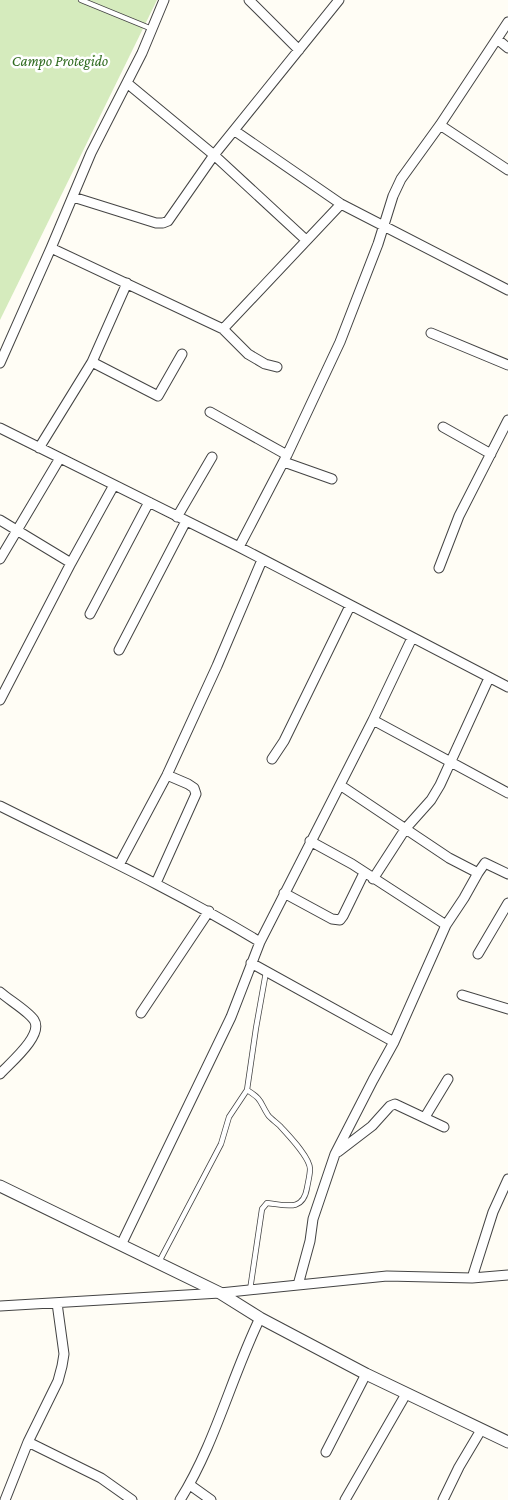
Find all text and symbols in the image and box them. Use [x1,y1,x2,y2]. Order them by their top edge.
park label: Campo Protegido [12,53,108,70]

